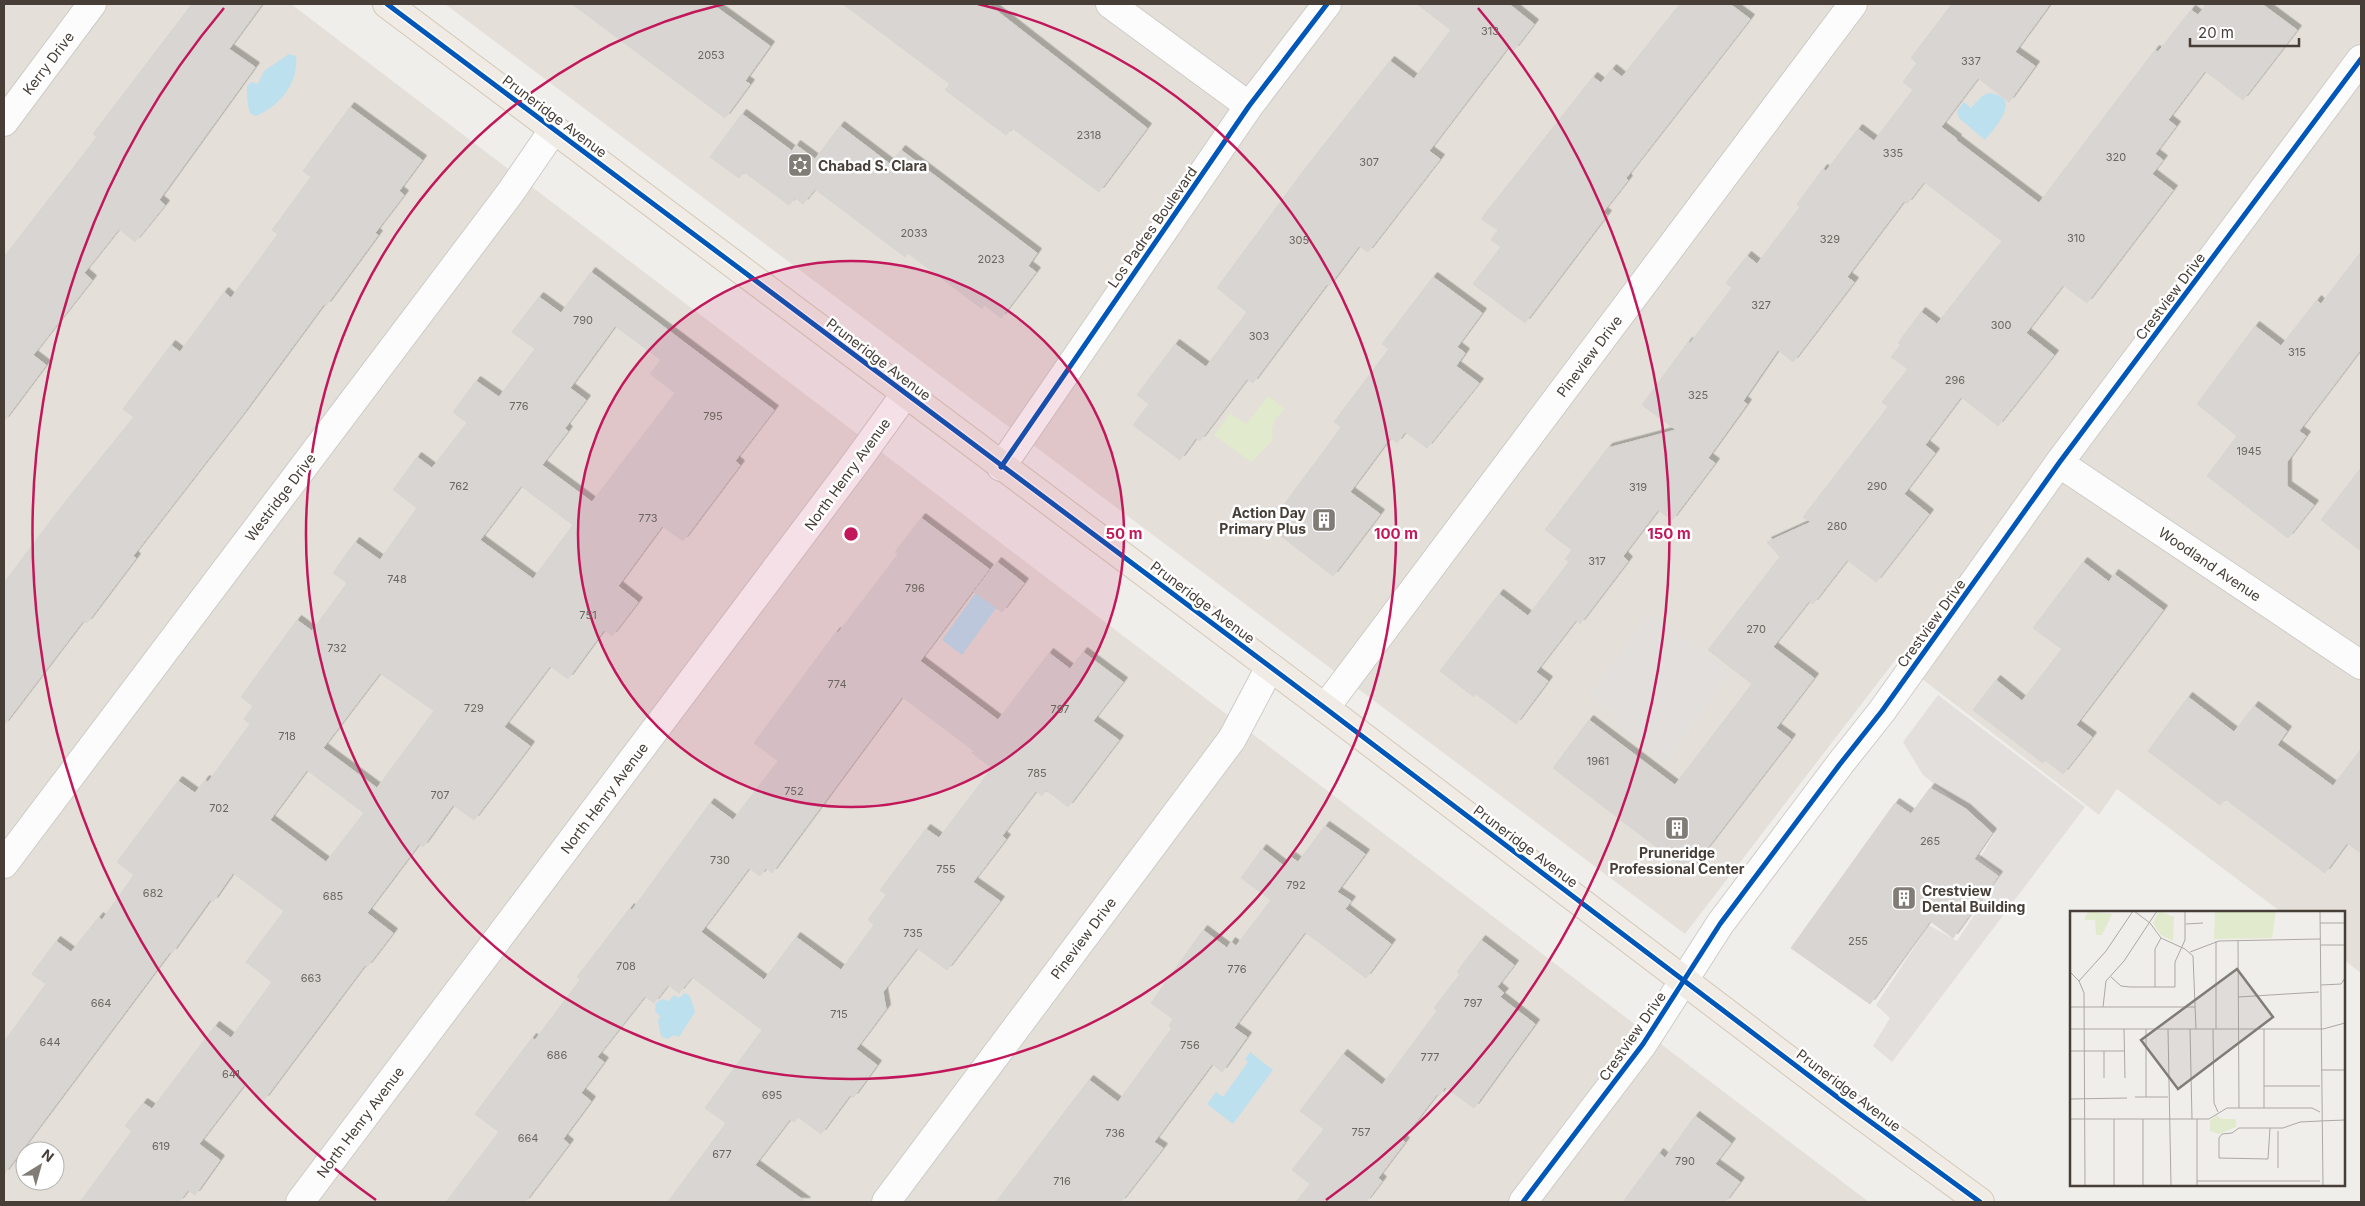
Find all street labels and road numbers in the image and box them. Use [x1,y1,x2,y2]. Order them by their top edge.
street label: Kerry Drive [19,28,77,98]
street label: Pruneridge Avenue [499,71,611,161]
street label: Los Padres Boulevard [1104,163,1200,291]
street label: Crestview Drive [2132,249,2208,343]
street label: Pineview Drive [1553,312,1625,400]
street label: Pruneridge Avenue [823,314,935,404]
street label: North Henry Avenue [801,415,893,533]
street label: Westridge Drive [241,450,319,544]
street label: Woodland Avenue [2156,523,2264,605]
street label: Pruneridge Avenue [1147,557,1259,647]
street label: Crestview Drive [1893,576,1969,670]
street label: North Henry Avenue [557,739,651,857]
street label: Pruneridge Avenue [1470,801,1582,891]
street label: Pineview Drive [1047,894,1119,982]
street label: Crestview Drive [1595,988,1669,1084]
street label: Pruneridge Avenue [1793,1045,1905,1135]
street label: North Henry Avenue [313,1063,407,1181]

